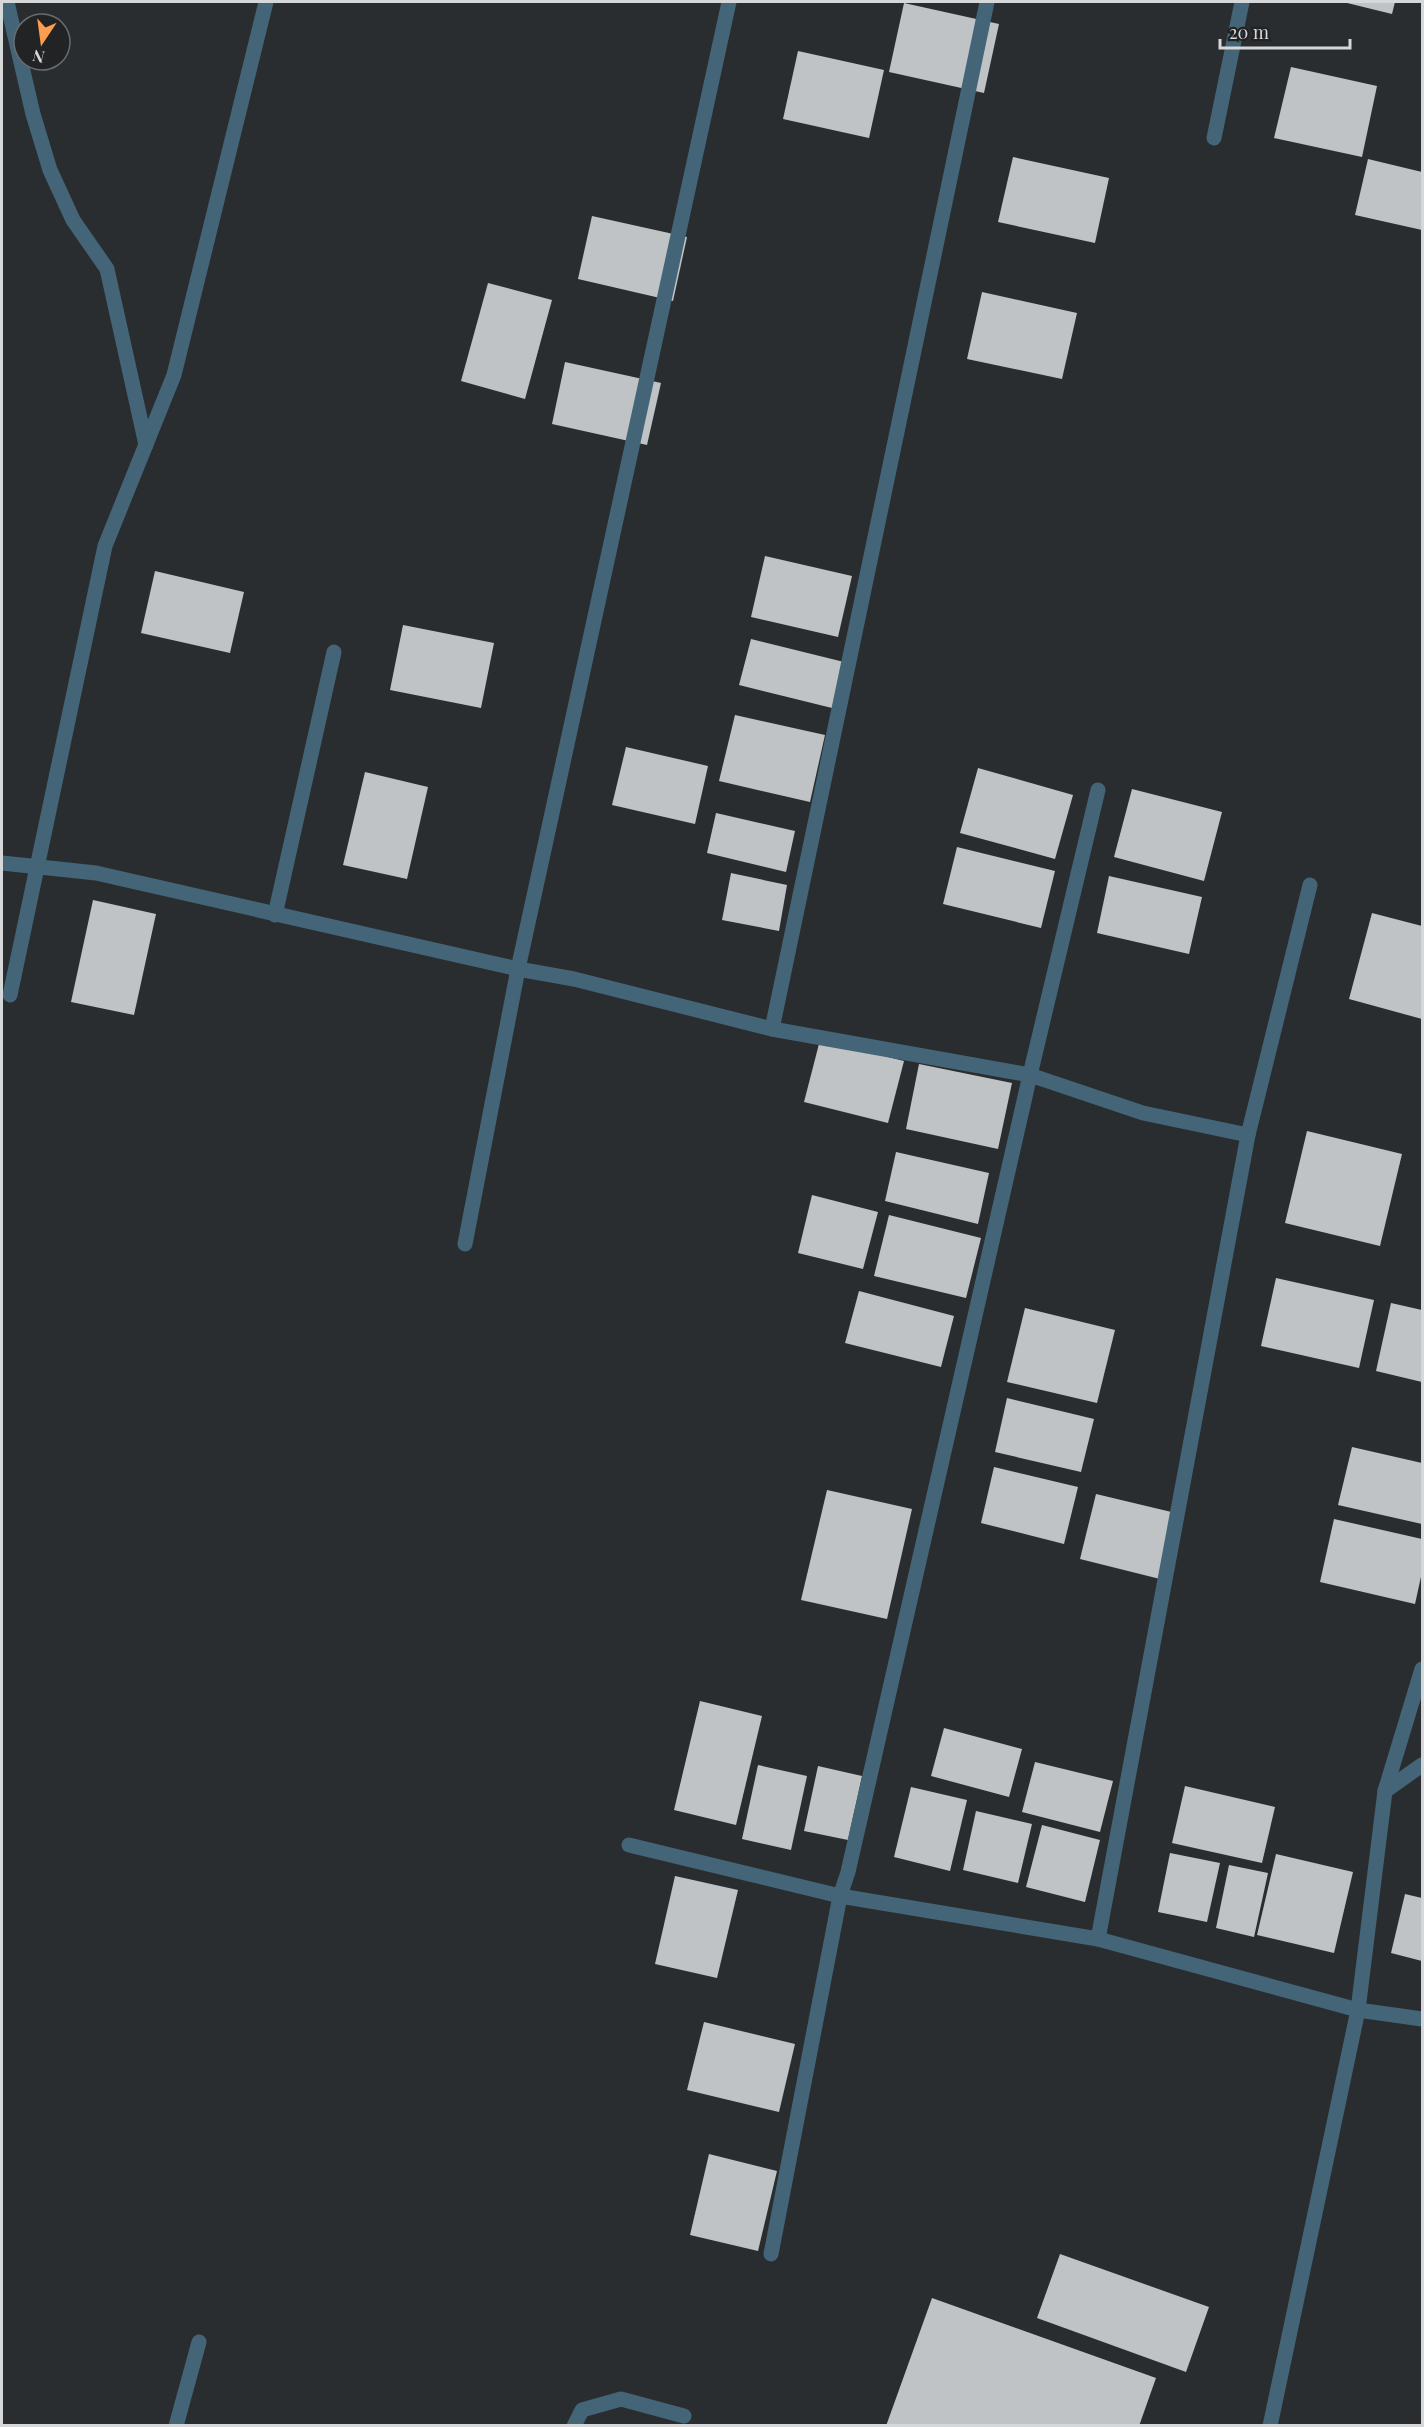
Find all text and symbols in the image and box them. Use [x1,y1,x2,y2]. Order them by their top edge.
north arrow [12,12,72,72]
scale bar [1220,12,1350,50]
text: 20 m [1229,20,1269,44]
text: N [30,45,47,69]

